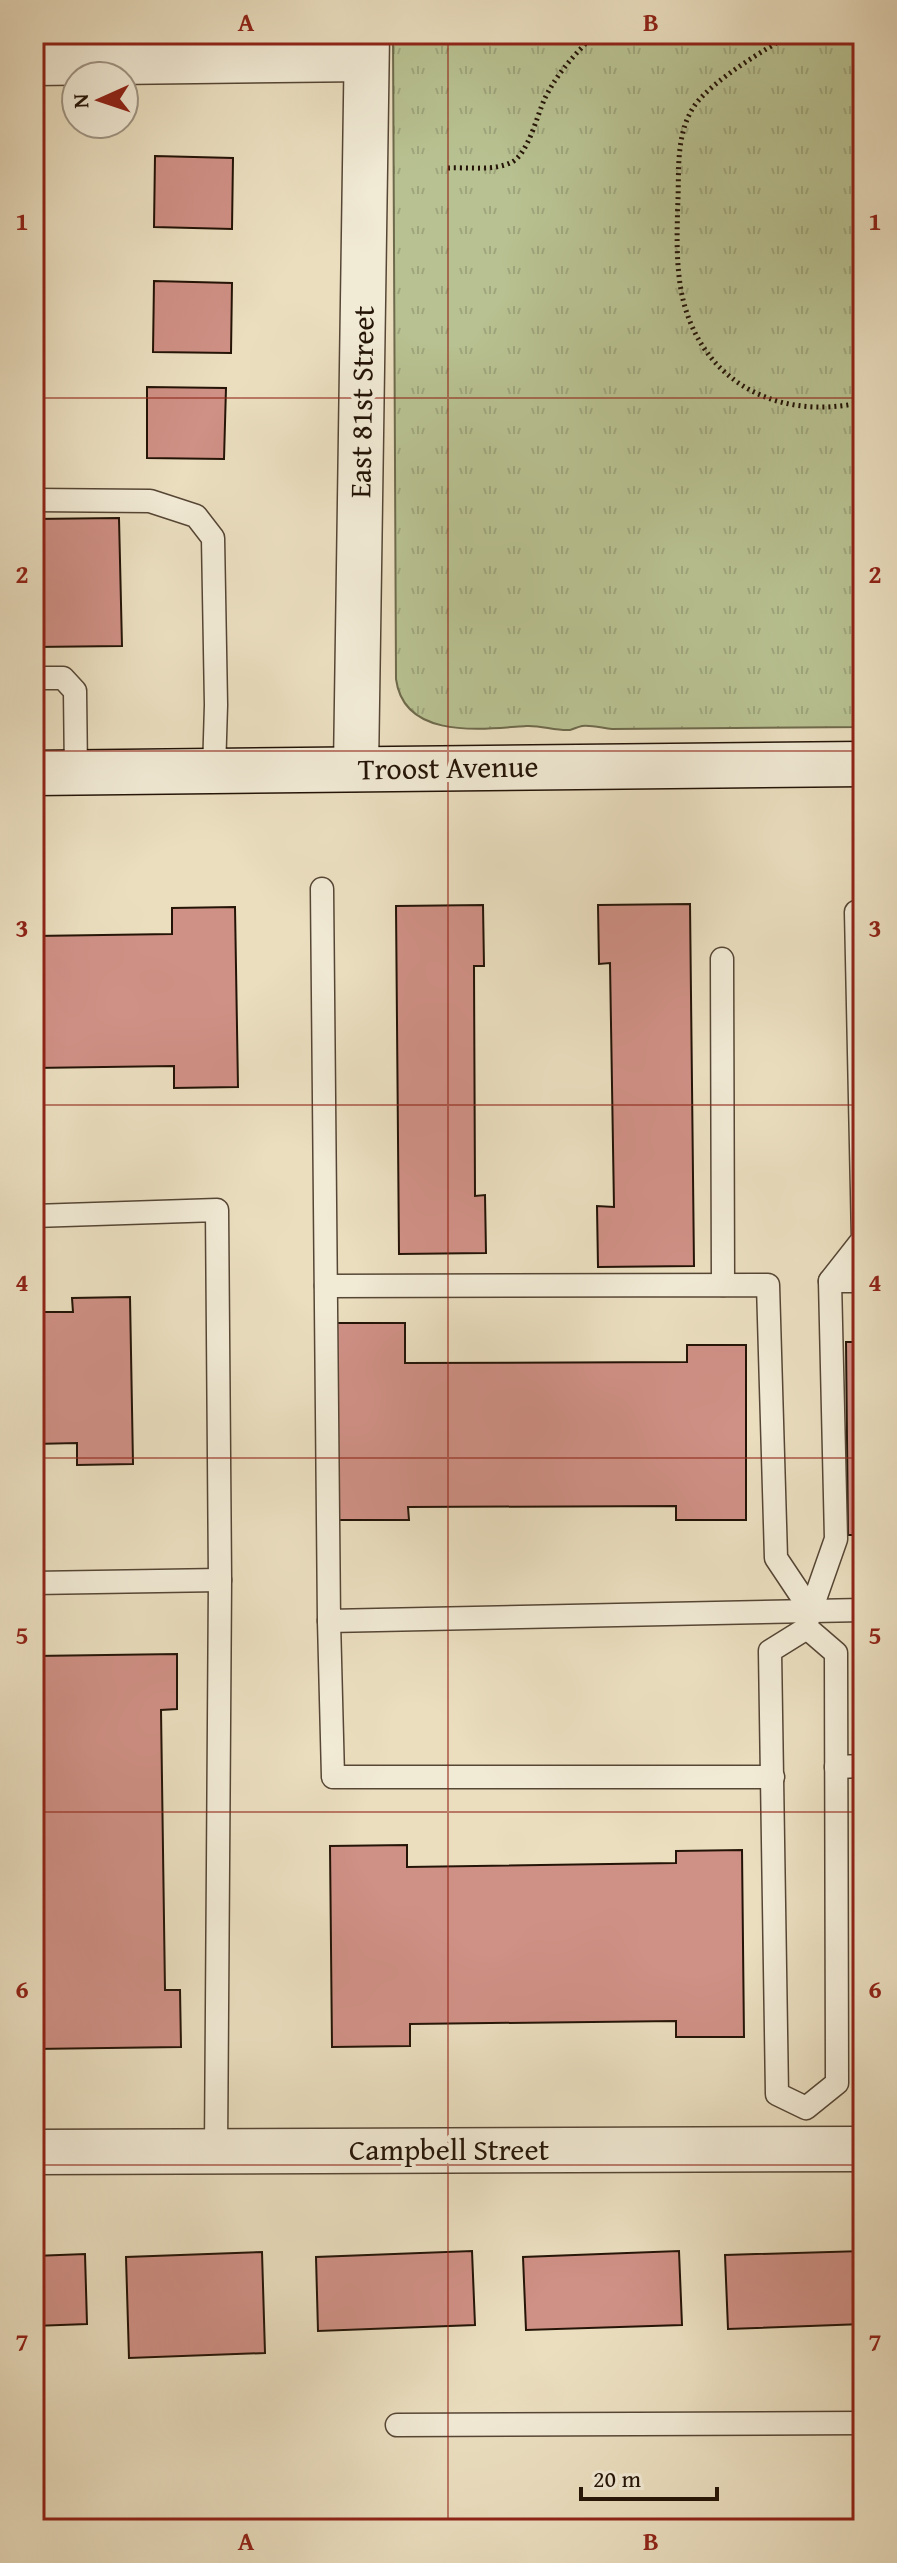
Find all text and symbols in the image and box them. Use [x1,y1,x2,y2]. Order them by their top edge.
text: A [238,2,255,41]
text: B [643,2,659,41]
north arrow [60,60,140,140]
text: N [64,93,96,109]
text: 1 [15,201,29,240]
text: 1 [868,201,882,240]
street label: East 81st Street [337,305,385,499]
text: 2 [15,554,29,593]
text: 2 [868,554,882,593]
street label: Troost Avenue [357,743,539,791]
text: 3 [15,908,29,947]
text: 3 [868,908,882,947]
text: 4 [15,1262,29,1301]
text: 4 [868,1262,882,1301]
text: 5 [15,1615,29,1654]
text: 5 [868,1615,882,1654]
text: 6 [15,1969,29,2008]
text: 6 [868,1969,882,2008]
street label: Campbell Street [349,2127,549,2171]
text: 7 [15,2322,29,2361]
text: 7 [868,2322,882,2361]
scale bar [581,2451,717,2501]
text: 20 m [593,2461,641,2496]
text: A [238,2521,255,2560]
text: B [643,2521,659,2560]

